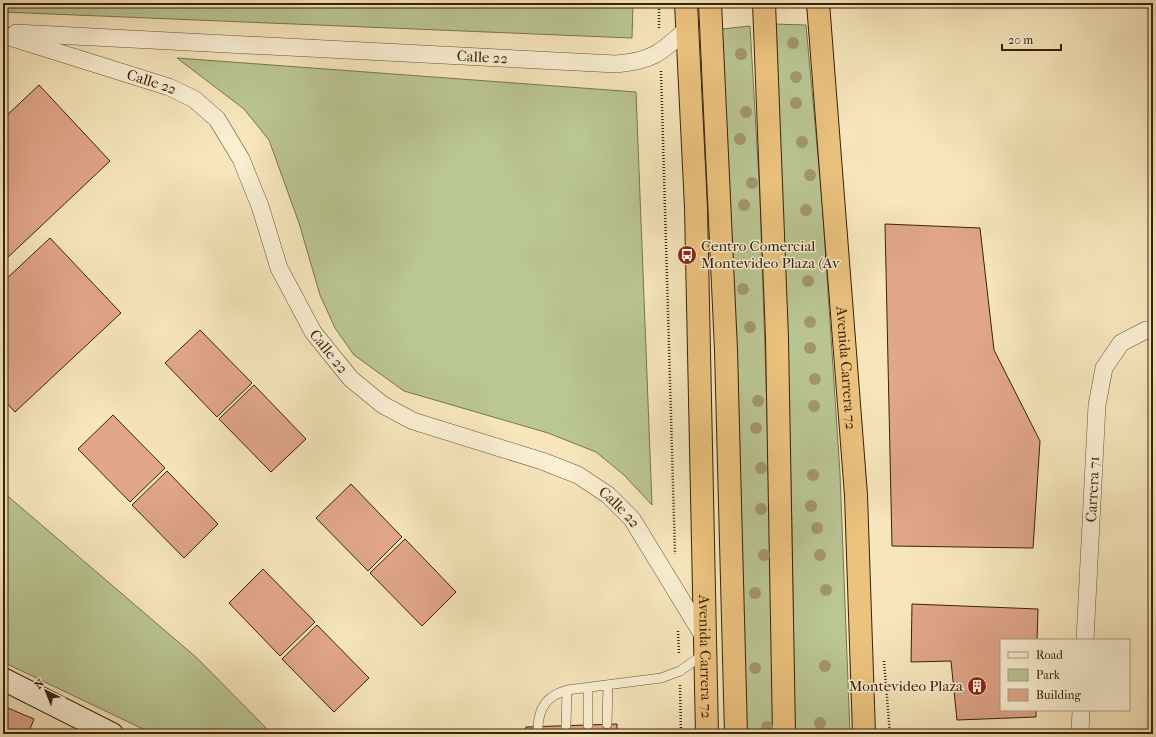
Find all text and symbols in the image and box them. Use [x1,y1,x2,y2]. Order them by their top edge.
scale bar [1002,26,1061,52]
text: 20 m [1008,33,1033,47]
street label: Calle 22 [456,47,509,67]
street label: Calle 22 [125,65,180,99]
place label: Centro Comercial Montevideo Plaza (Av [701,237,840,272]
bus stop icon: Centro Comercial Montevideo Plaza (Av [676,244,698,266]
street label: Avenida Carrera 72 [832,304,860,431]
street label: Calle 22 [306,326,352,377]
street label: Carrera 71 [1082,456,1103,523]
street label: Calle 22 [596,483,644,531]
street label: Avenida Carrera 72 [695,593,716,719]
legend [1000,639,1130,711]
text: Road [1036,648,1063,662]
text: Park [1036,668,1061,682]
north arrow [26,671,66,711]
building icon: Montevideo Plaza [966,675,988,697]
text: N [32,676,47,692]
place label: Montevideo Plaza [849,677,964,695]
text: Building [1036,688,1081,702]

